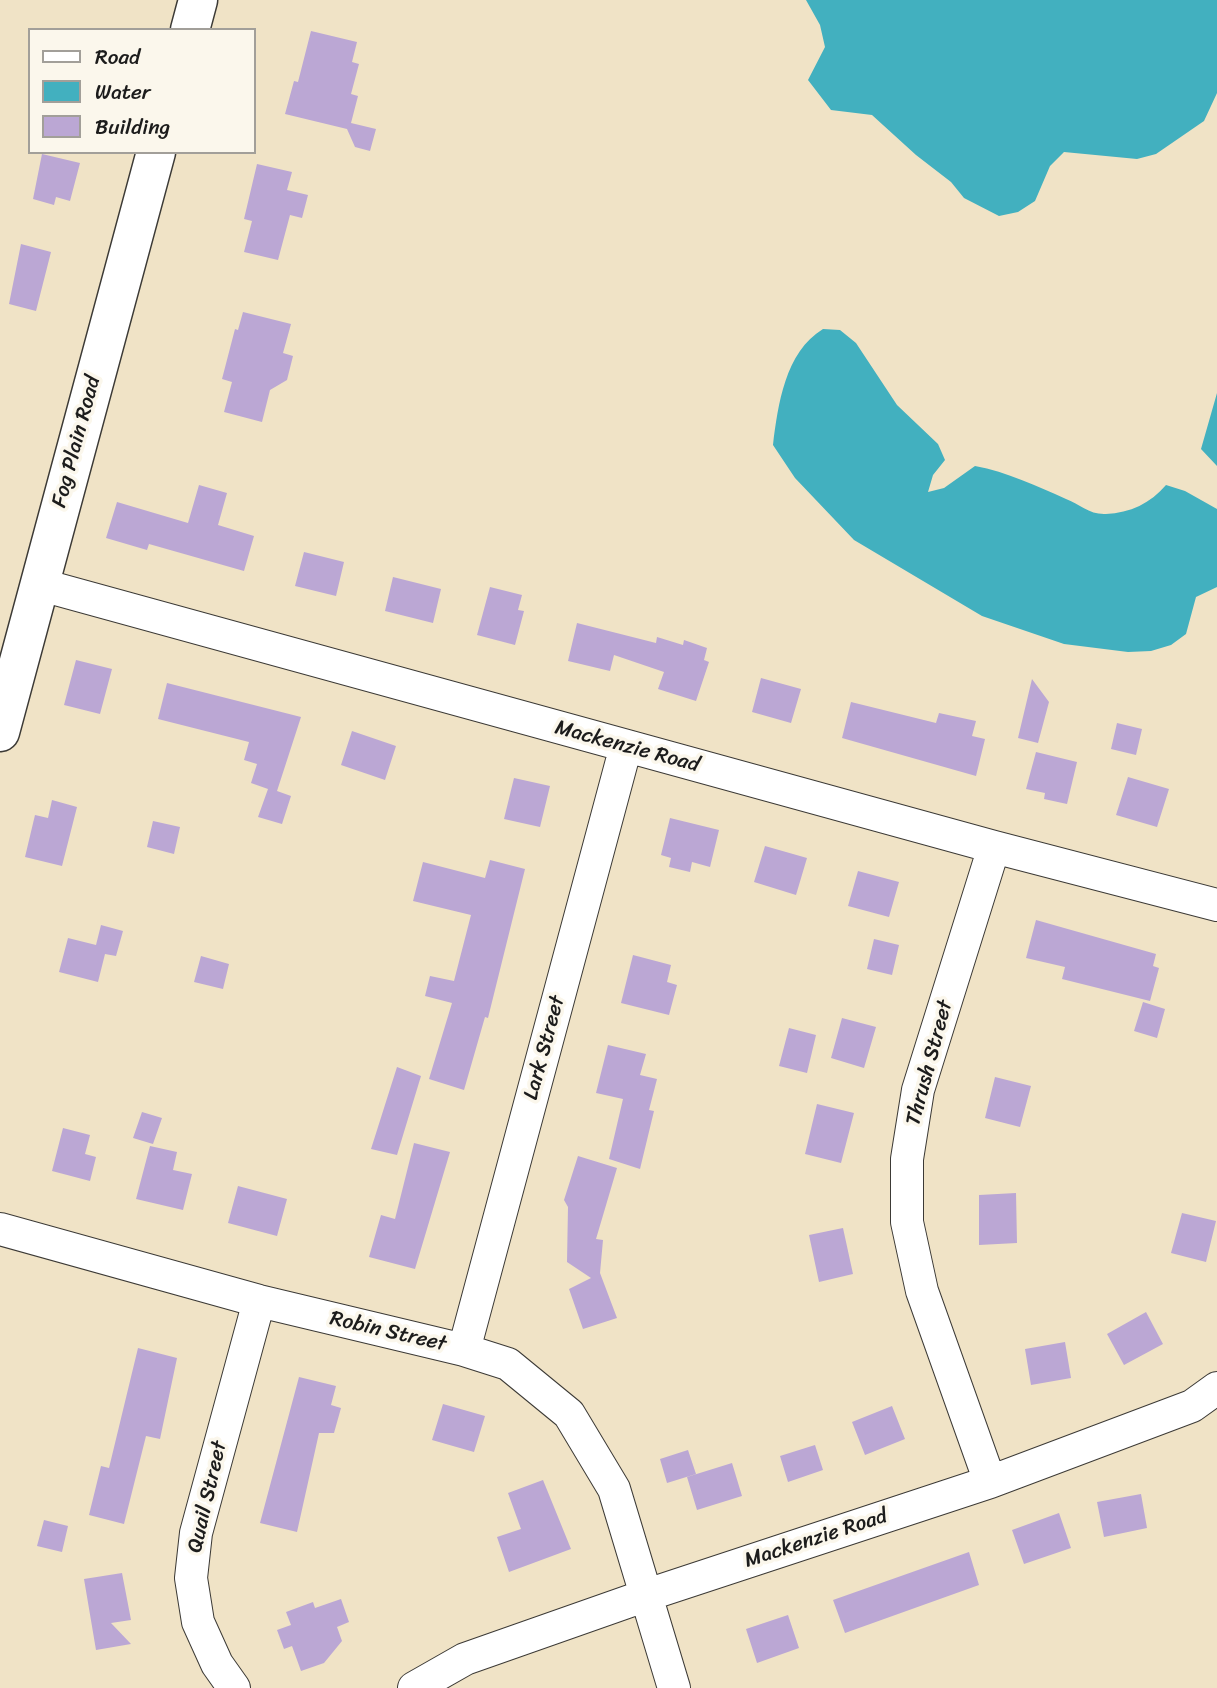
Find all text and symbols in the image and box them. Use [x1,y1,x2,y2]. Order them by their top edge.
legend [28,28,256,154]
text: Road [95,38,140,76]
text: Water [95,73,150,111]
text: Building [95,108,170,146]
street label: Fog Plain Road [47,374,107,510]
street label: Mackenzie Road [552,716,702,778]
street label: Lark Street [519,993,571,1103]
street label: Thrush Street [901,998,959,1128]
street label: Robin Street [327,1306,449,1358]
street label: Quail Street [183,1439,233,1555]
street label: Mackenzie Road [741,1504,891,1574]

